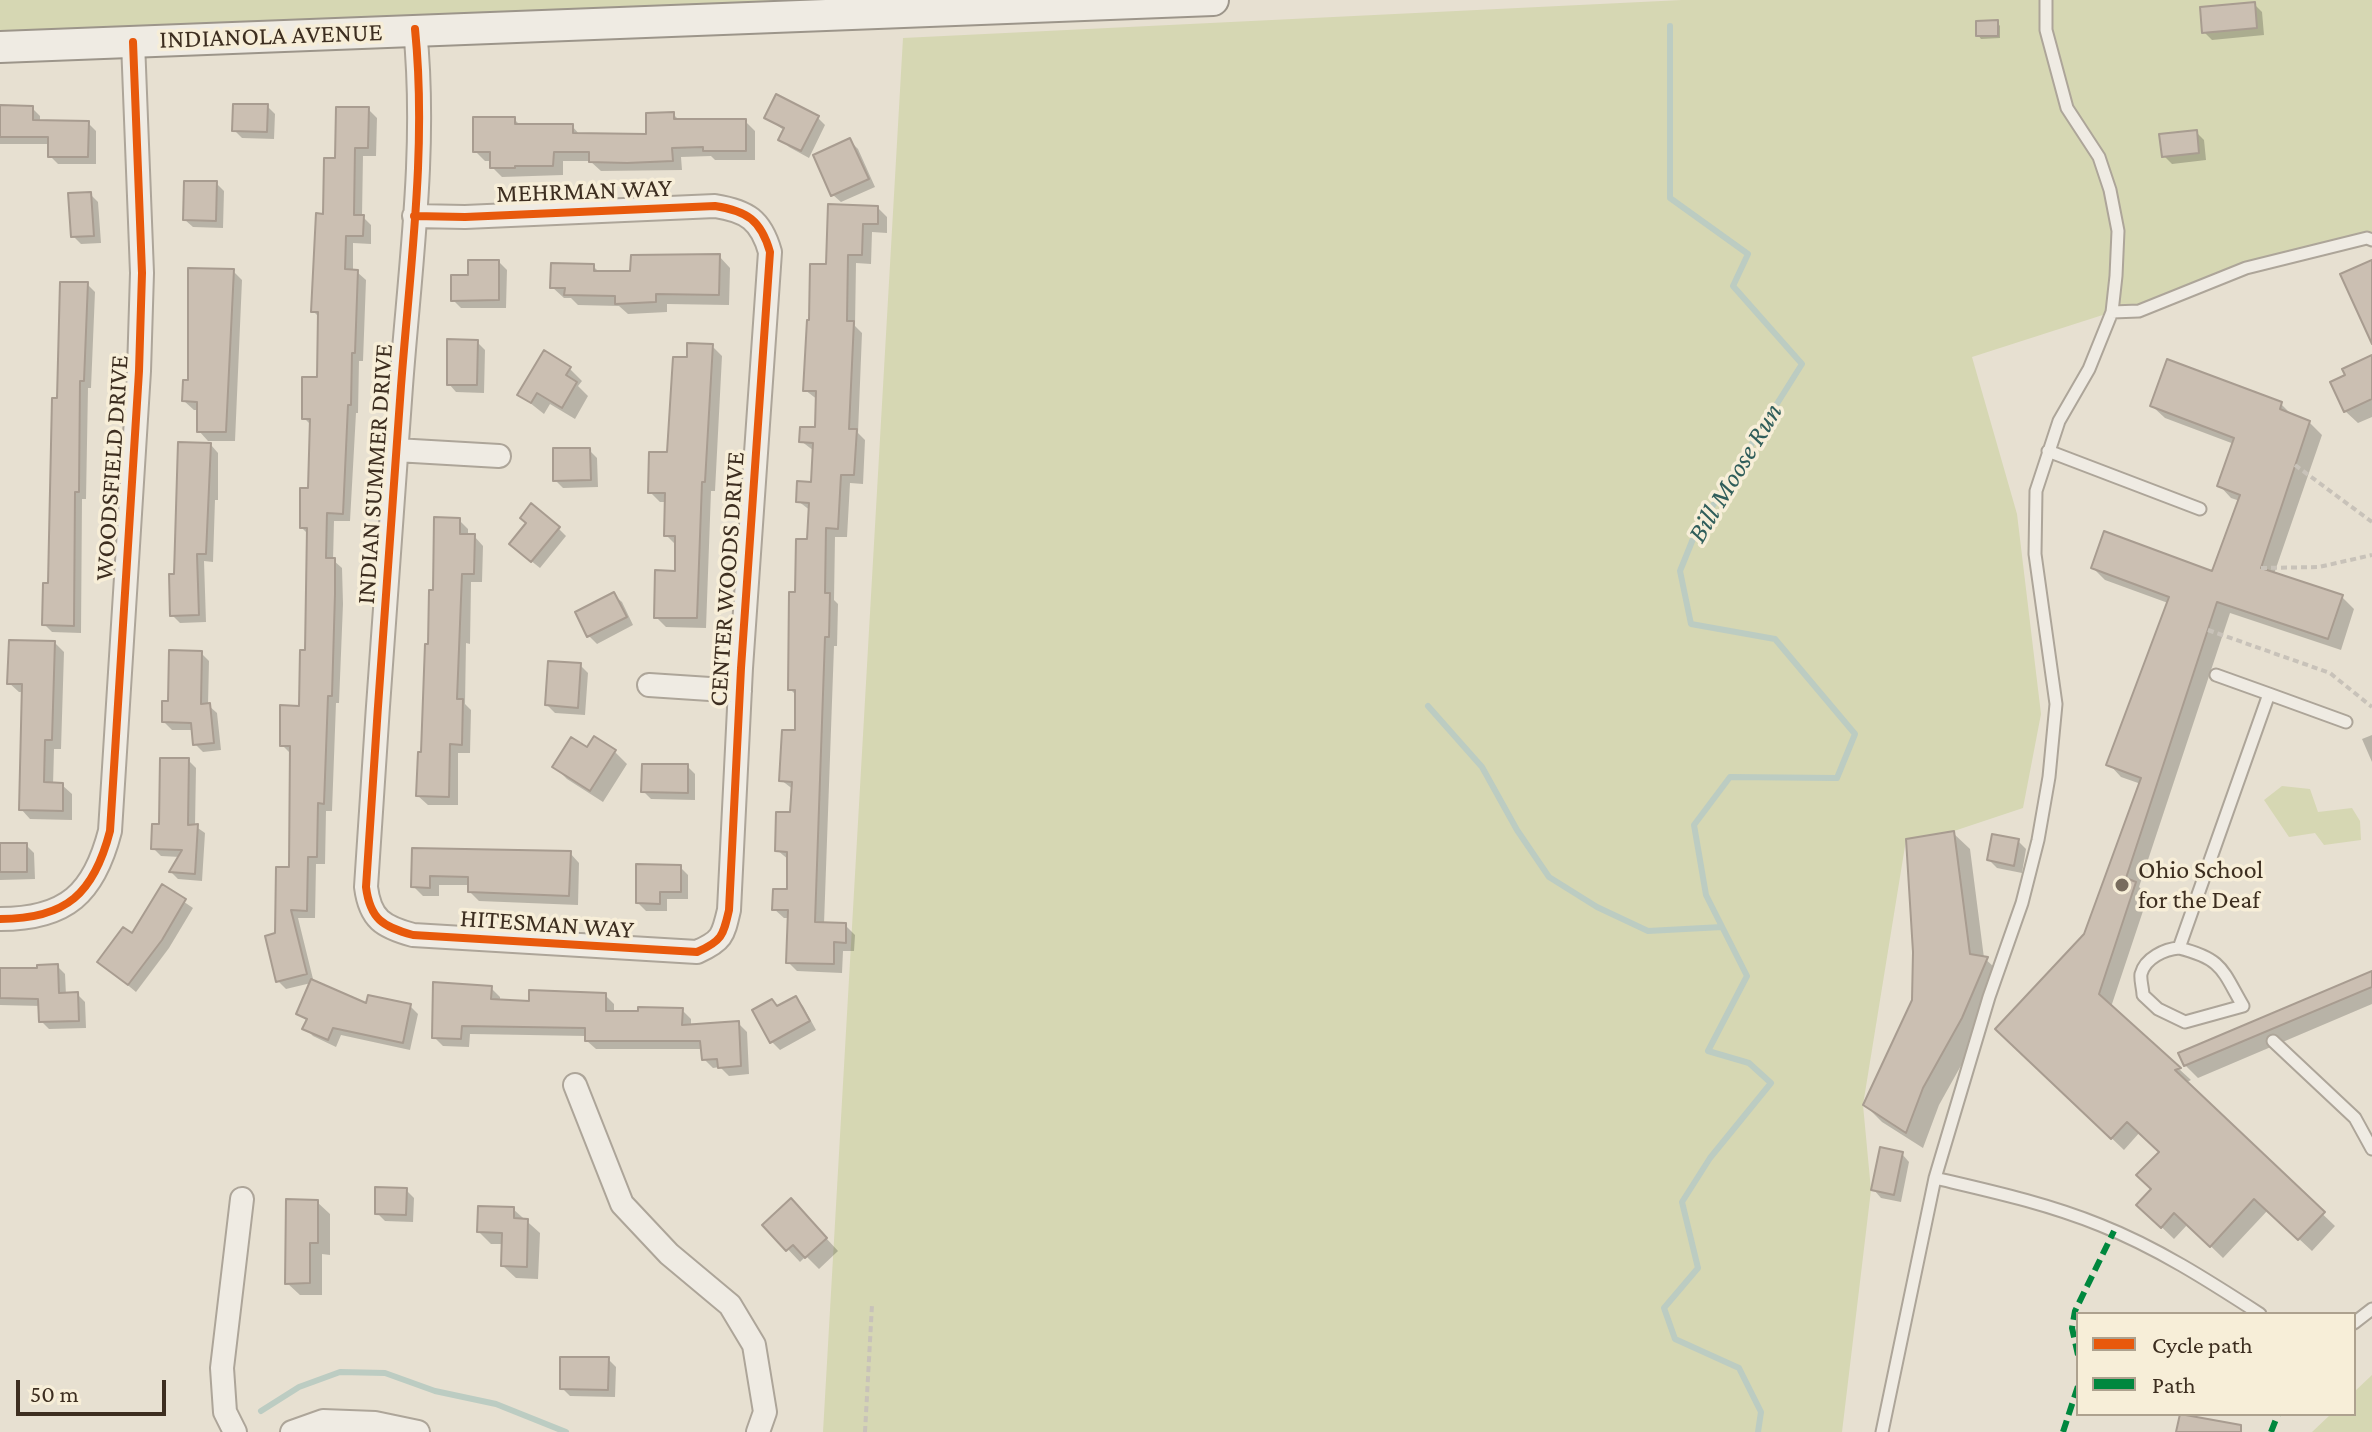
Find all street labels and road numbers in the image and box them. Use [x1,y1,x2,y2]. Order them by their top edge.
street label: INDIANOLA AVENUE [159,17,383,55]
street label: MEHRMAN WAY [496,172,672,210]
street label: INDIAN SUMMER DRIVE [350,343,400,605]
street label: WOODSFIELD DRIVE [89,354,135,582]
street label: CENTER WOODS DRIVE [703,451,751,707]
street label: HITESMAN WAY [459,902,635,946]

